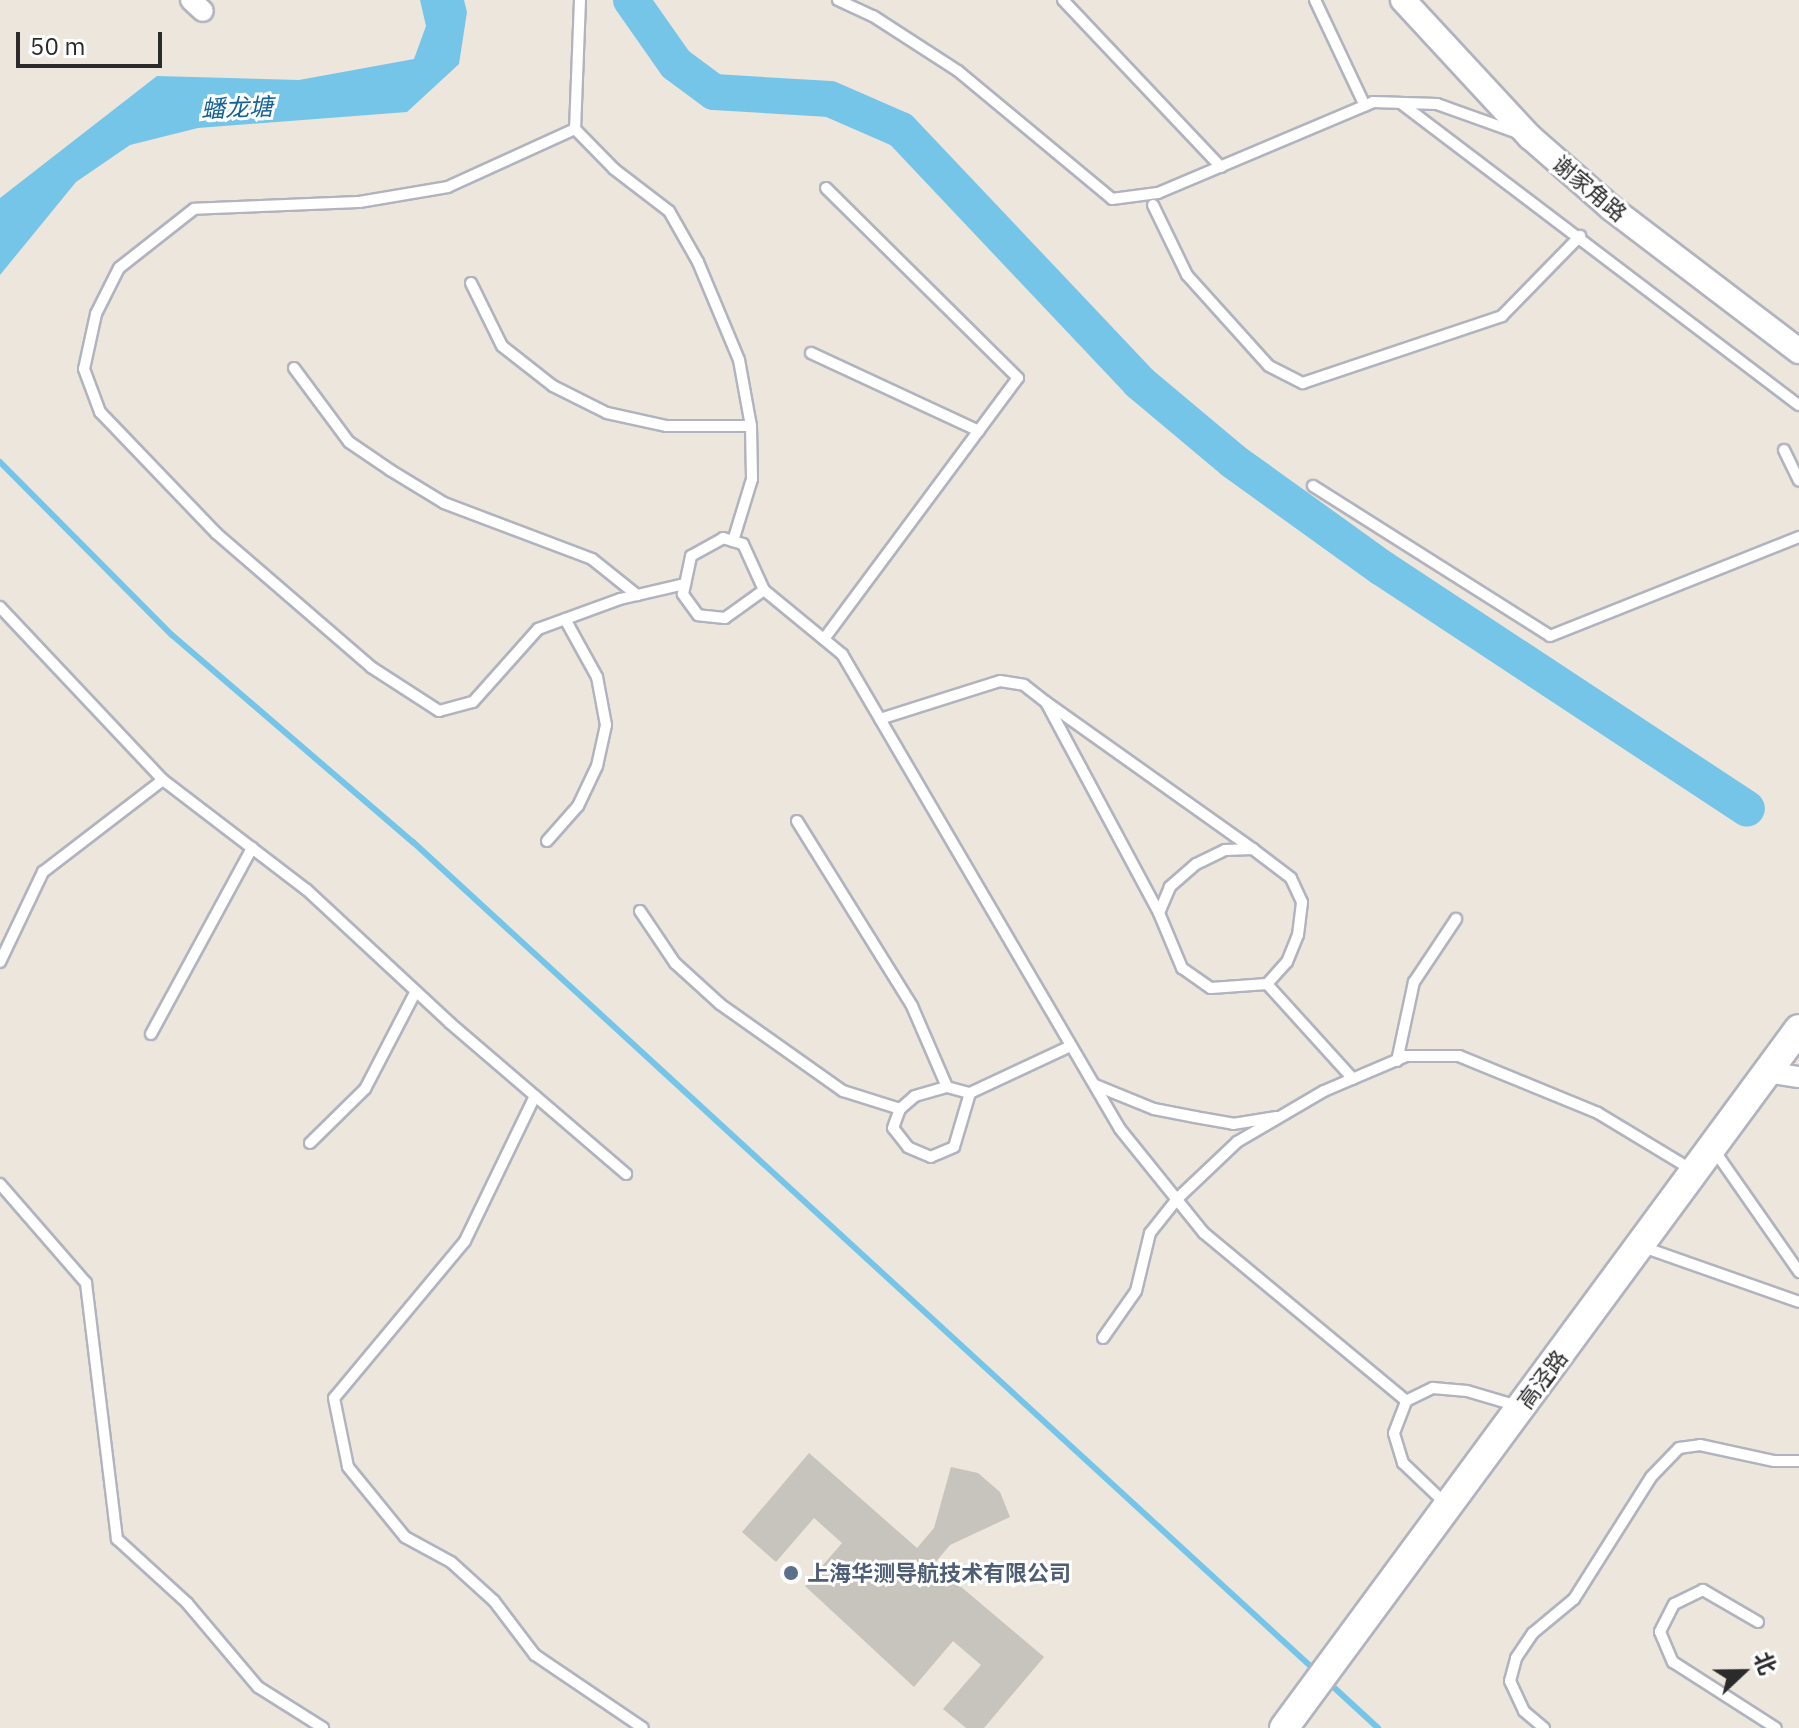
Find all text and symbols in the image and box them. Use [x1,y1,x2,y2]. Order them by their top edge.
scale bar [20,16,166,66]
text: 50 m [30,30,85,62]
water label: 蟠龙塘 [201,92,273,124]
street label: 谢家角路 [1548,150,1632,226]
street label: 高泾路 [1512,1345,1572,1413]
place label: 上海华测导航技术有限公司 [807,1560,1071,1586]
marker: 上海华测导航技术有限公司 [782,1564,800,1582]
north arrow [1703,1632,1783,1712]
text: 北 [1748,1647,1783,1678]

